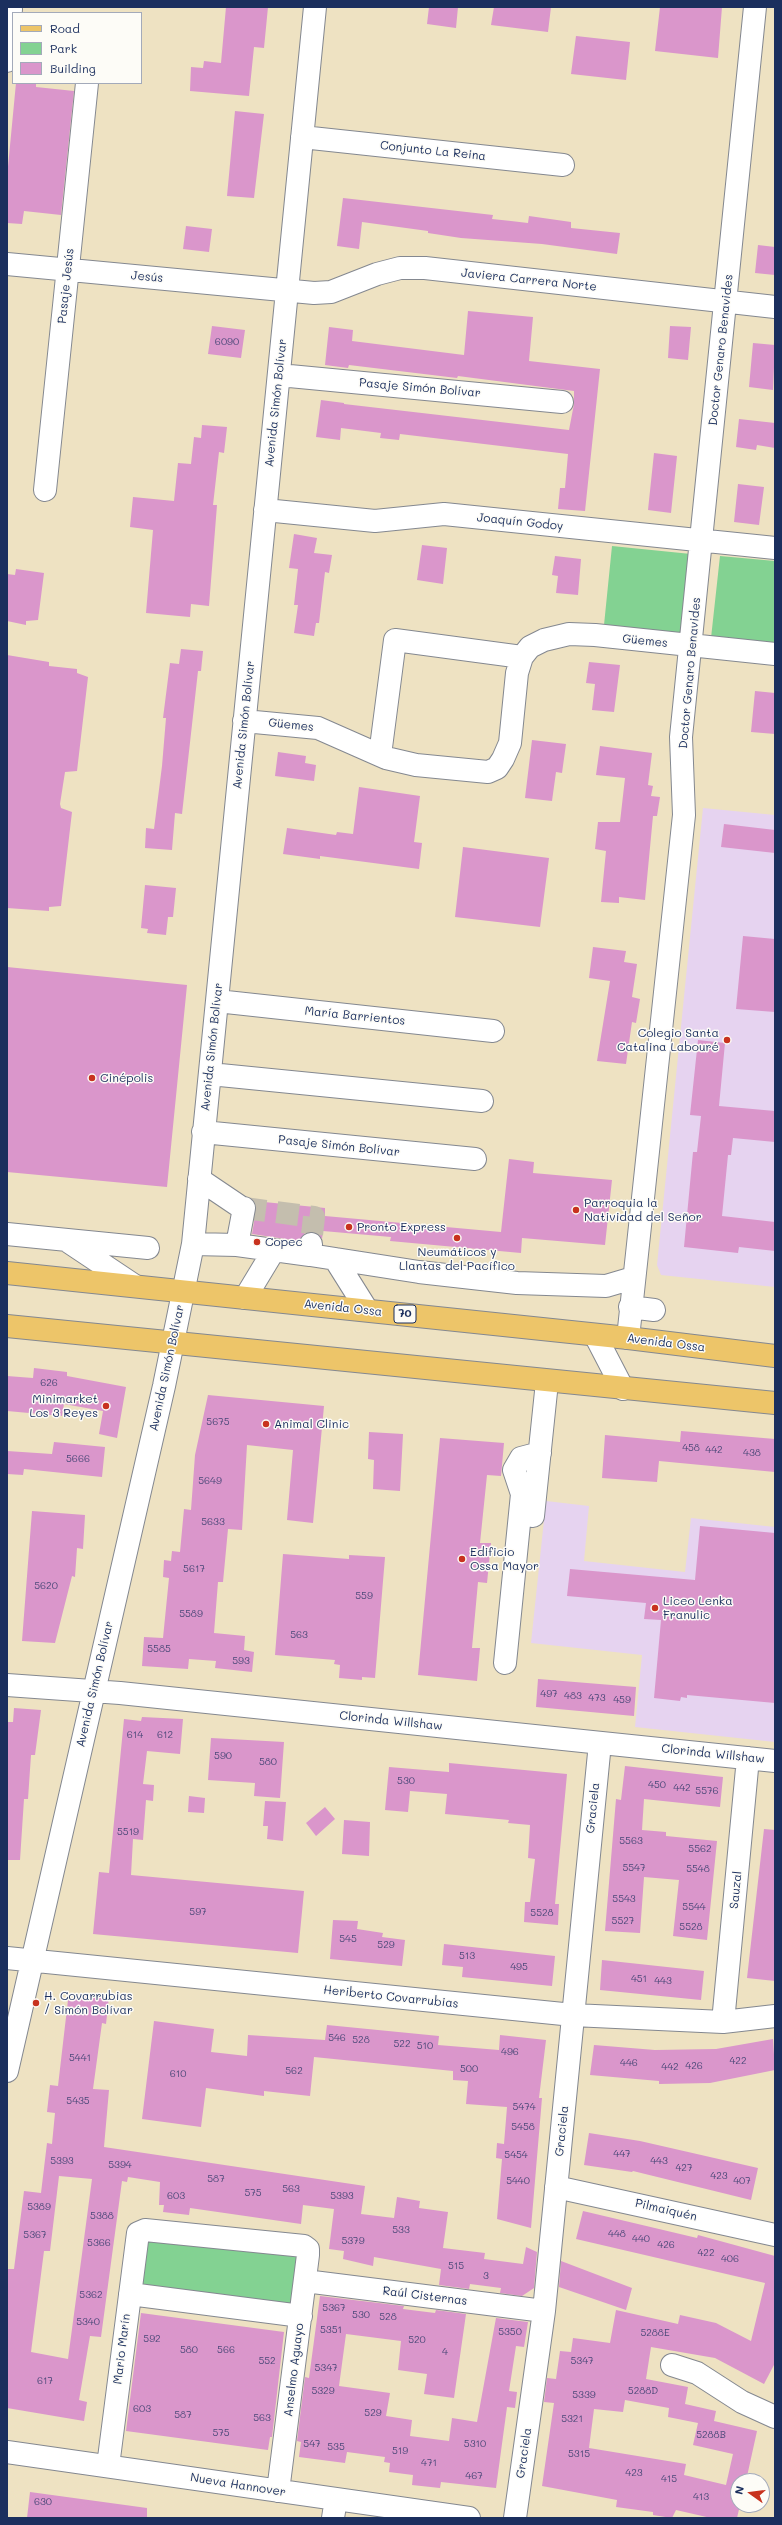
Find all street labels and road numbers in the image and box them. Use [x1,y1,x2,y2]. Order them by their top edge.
street label: Conjunto La Reina [379,138,487,164]
street label: Pasaje Jesús [55,248,77,324]
street label: Javiera Carrera Norte [460,266,598,294]
street label: Jesús [130,268,164,286]
street label: Doctor Genaro Benavides [706,274,736,426]
street label: Avenida Simón Bolívar [262,338,290,468]
street label: Pasaje Simón Bolívar [359,376,481,400]
street label: Joaquín Godoy [476,510,564,534]
street label: Doctor Genaro Benavides [676,597,704,749]
street label: Güemes [622,631,668,651]
street label: Avenida Simón Bolívar [230,660,258,790]
street label: Güemes [268,715,314,735]
street label: Avenida Simón Bolívar [198,982,226,1112]
street label: María Barrientos [304,1004,406,1028]
street label: Pasaje Simón Bolívar [277,1132,401,1160]
street label: Avenida Ossa [303,1297,383,1319]
street label: Avenida Simón Bolívar [147,1303,187,1433]
road number: 70 [394,1305,416,1323]
street label: Avenida Ossa [626,1331,706,1355]
street label: Avenida Simón Bolívar [73,1620,117,1748]
street label: Clorinda Willshaw [339,1708,443,1734]
street label: Clorinda Willshaw [661,1741,765,1767]
street label: Graciela [583,1782,603,1834]
street label: Sauzal [727,1870,745,1910]
street label: Heriberto Covarrubias [323,1983,459,2011]
street label: Graciela [552,2105,572,2157]
street label: Pilmaiquén [634,2196,698,2224]
street label: Raúl Cisternas [382,2284,468,2308]
street label: Mario Marín [111,2313,133,2385]
street label: Anselmo Aguayo [281,2322,307,2418]
street label: Graciela [513,2427,535,2479]
street label: Nueva Hannover [189,2470,287,2500]

